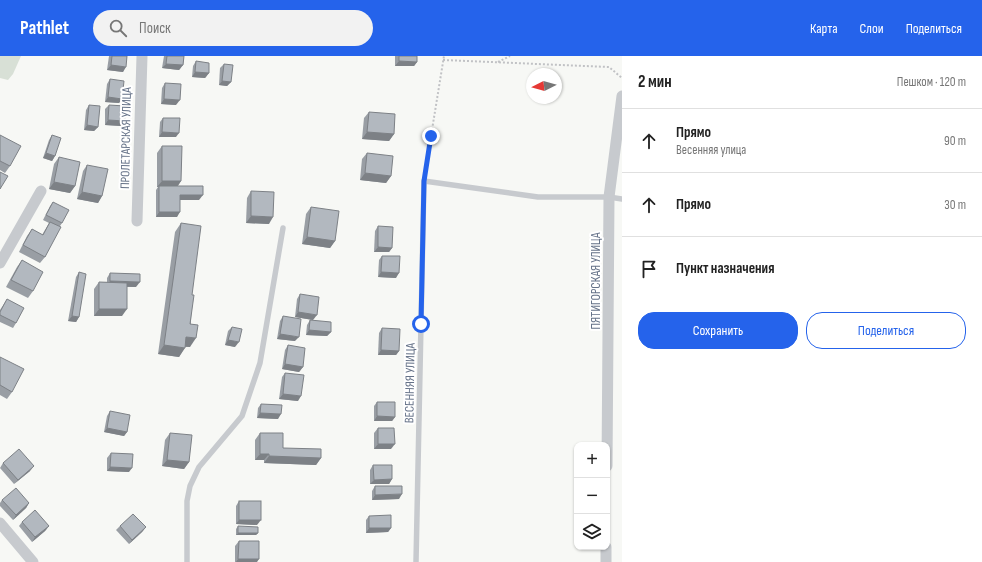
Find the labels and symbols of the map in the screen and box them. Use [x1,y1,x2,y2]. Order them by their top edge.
north arrow [526,68,562,104]
street label: ПРОЛЕТАРСКАЯ УЛИЦА [117,87,135,189]
route end [422,127,440,145]
street label: ПЯТИГОРСКАЯ УЛИЦА [588,232,604,329]
route start [412,315,430,333]
street label: ВЕСЕННЯЯ УЛИЦА [401,342,419,423]

